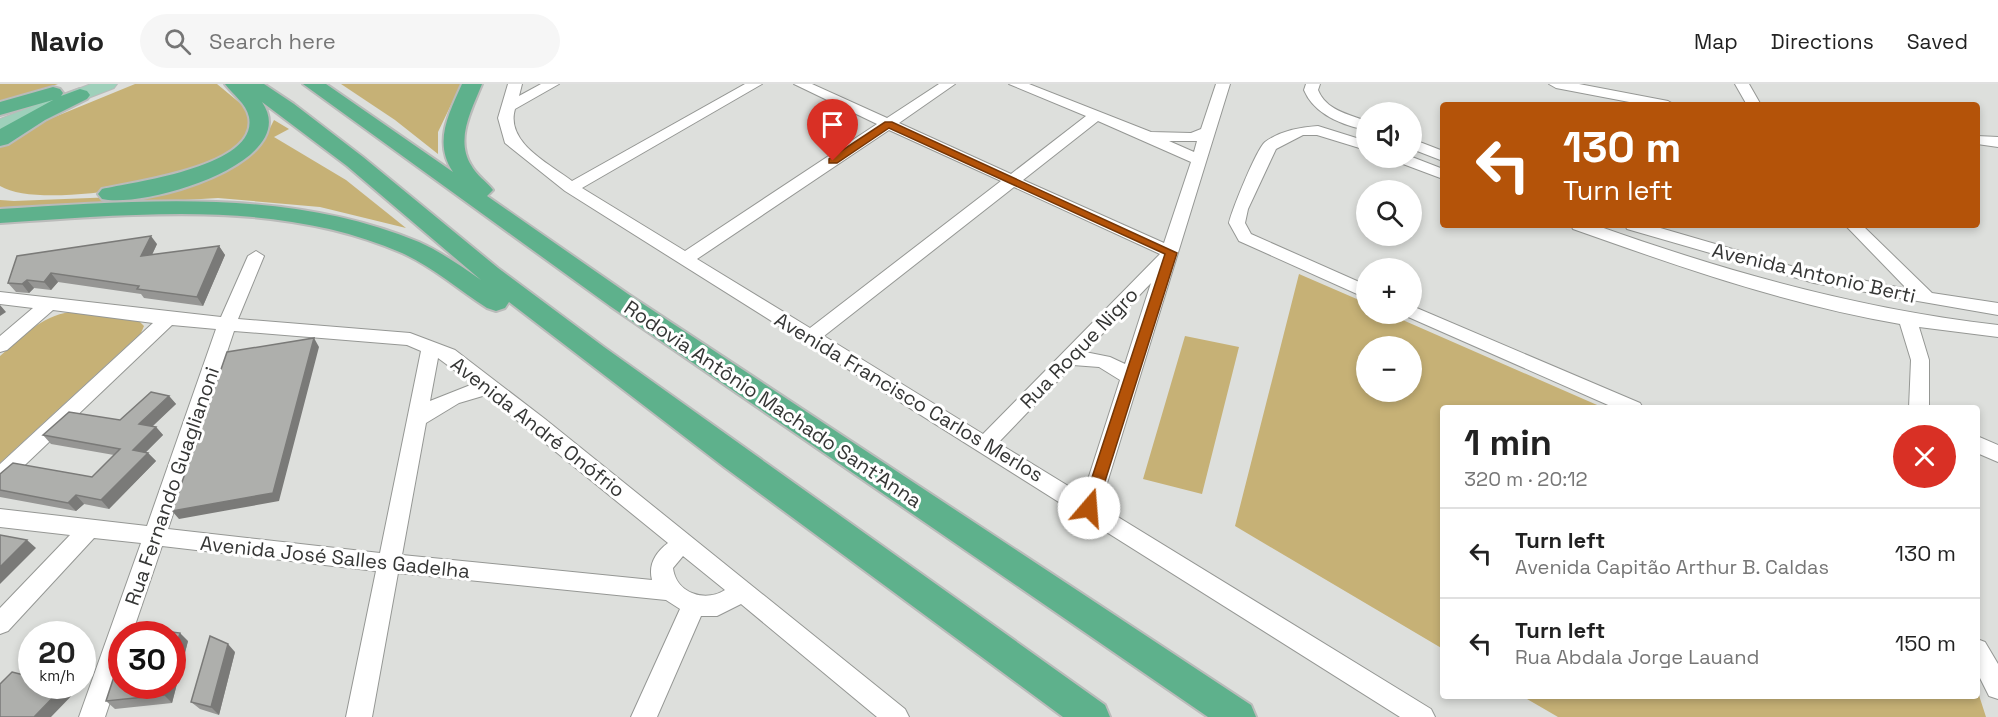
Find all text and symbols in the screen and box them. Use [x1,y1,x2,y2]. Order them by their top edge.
search box [140,14,560,68]
text: Navio [30,23,104,59]
icon: search [161,25,194,58]
text: Search here [209,27,336,55]
text: Map [1694,28,1738,55]
text: Directions [1771,28,1874,55]
text: Saved [1907,28,1968,55]
pin [807,99,858,161]
map controls [1356,102,1422,402]
button: sound [1356,102,1422,168]
icon: arrive [816,108,849,141]
text: 130 m [1563,121,1681,174]
icon: left [1464,126,1542,204]
text: Turn left [1563,173,1673,208]
button: search [1356,180,1422,246]
street label: Avenida Antonio Berti [1710,237,1918,309]
button: + [1356,258,1422,324]
street label: Rua Roque Nigro [1014,282,1144,414]
street label: Rodovia Antônio Machado Sant'Anna [619,294,927,514]
street label: Avenida Francisco Carlos Merlos [770,306,1048,488]
button: − [1356,336,1422,402]
street label: Avenida André Onófrio [446,351,630,503]
street label: Rua Fernando Guaglianoni [119,363,225,609]
text: 1 min [1464,420,1552,466]
button: close [1893,425,1956,488]
text: 320 m · 20:12 [1464,466,1588,492]
position arrow [1057,476,1121,540]
text: Turn left [1515,526,1605,554]
street label: Avenida José Salles Gadelha [199,530,471,584]
icon: left [1464,537,1497,570]
text: 130 m [1895,539,1956,567]
text: Avenida Capitão Arthur B. Caldas [1515,554,1829,580]
text: Turn left [1515,616,1605,644]
speed limit sign: 30 [108,621,186,699]
icon: left [1464,627,1497,660]
text: 150 m [1895,629,1956,657]
text: 20 [38,633,76,672]
text: Rua Abdala Jorge Lauand [1515,644,1759,670]
text: km/h [39,666,75,685]

